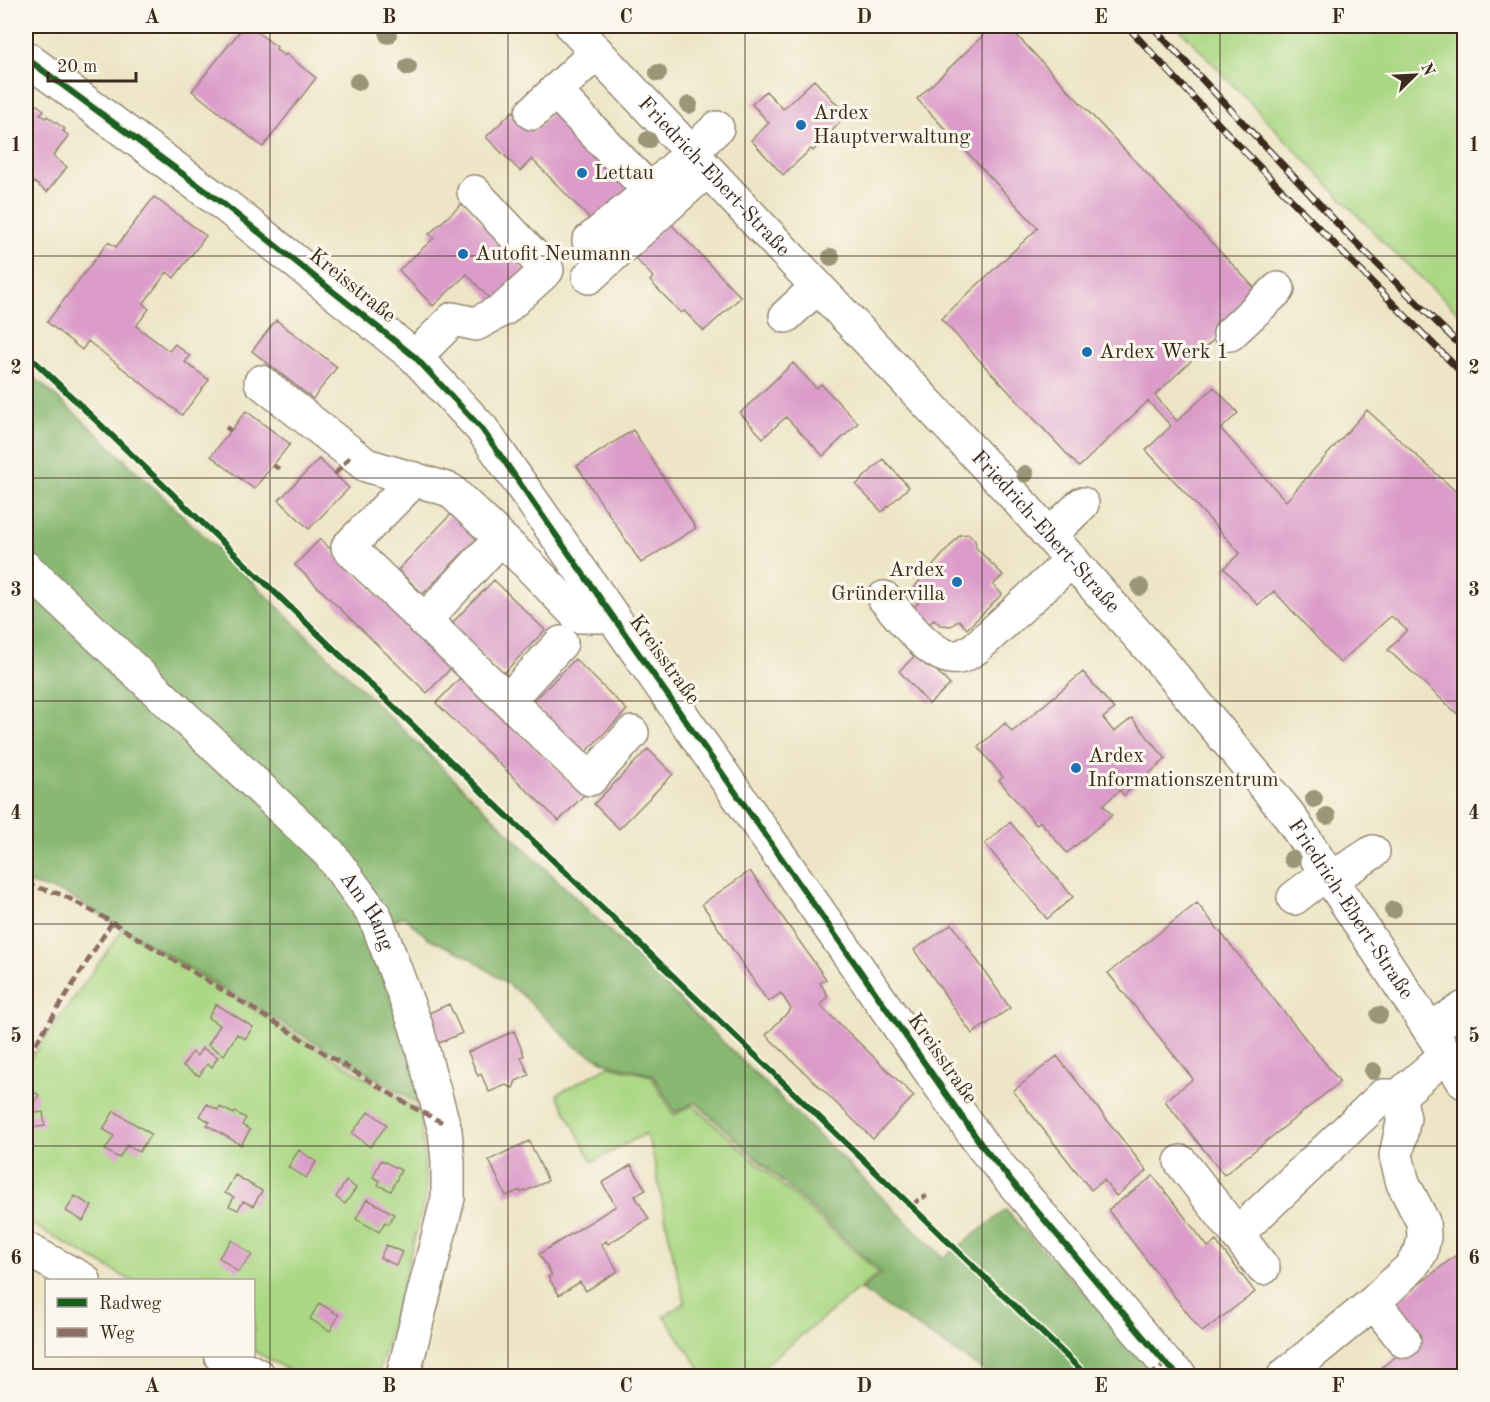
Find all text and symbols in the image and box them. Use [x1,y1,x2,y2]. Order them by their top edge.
text: A [144,8,160,28]
text: B [382,8,396,28]
text: C [619,8,633,28]
text: D [856,8,872,28]
text: E [1094,8,1108,28]
text: F [1331,8,1345,28]
scale bar [48,45,136,83]
north arrow [1385,45,1445,105]
text: 20 m [57,58,97,76]
text: N [1417,61,1437,79]
street label: Friedrich-Ebert-Straße [634,93,794,261]
place label: Ardex Hauptverwaltung [813,103,971,148]
marker: Ardex Hauptverwaltung [794,118,808,132]
text: 1 [10,136,22,156]
text: 1 [1468,136,1480,156]
place label: Lettau [594,163,654,184]
marker: Lettau [575,166,589,180]
place label: Autofit Neumann [475,244,631,265]
street label: Kreisstraße [305,245,399,327]
marker: Autofit Neumann [456,247,470,261]
place label: Ardex Werk 1 [1099,342,1229,363]
marker: Ardex Werk 1 [1080,345,1094,359]
text: 2 [10,359,22,379]
text: 2 [1468,359,1480,379]
street label: Friedrich-Ebert-Straße [967,447,1124,617]
place label: Ardex Gründervilla [831,560,945,605]
marker: Ardex Gründervilla [950,575,964,589]
text: 3 [10,581,22,601]
text: 3 [1468,581,1480,601]
street label: Kreisstraße [625,611,703,709]
place label: Ardex Informationszentrum [1088,746,1279,791]
marker: Ardex Informationszentrum [1069,761,1083,775]
text: 4 [10,804,22,824]
text: 4 [1468,804,1480,824]
street label: Friedrich-Ebert-Straße [1284,815,1417,1003]
street label: Am Hang [336,868,398,954]
street label: Kreisstraße [903,1010,981,1108]
text: 5 [10,1026,22,1047]
text: 5 [1468,1026,1480,1047]
text: 6 [10,1249,22,1269]
text: 6 [1468,1249,1480,1269]
legend [45,1279,255,1357]
text: Radweg [99,1295,162,1313]
text: Weg [99,1325,135,1343]
text: A [144,1377,160,1397]
text: B [382,1377,396,1397]
text: C [619,1377,633,1397]
text: D [856,1377,872,1397]
text: E [1094,1377,1108,1397]
text: F [1331,1377,1345,1397]

